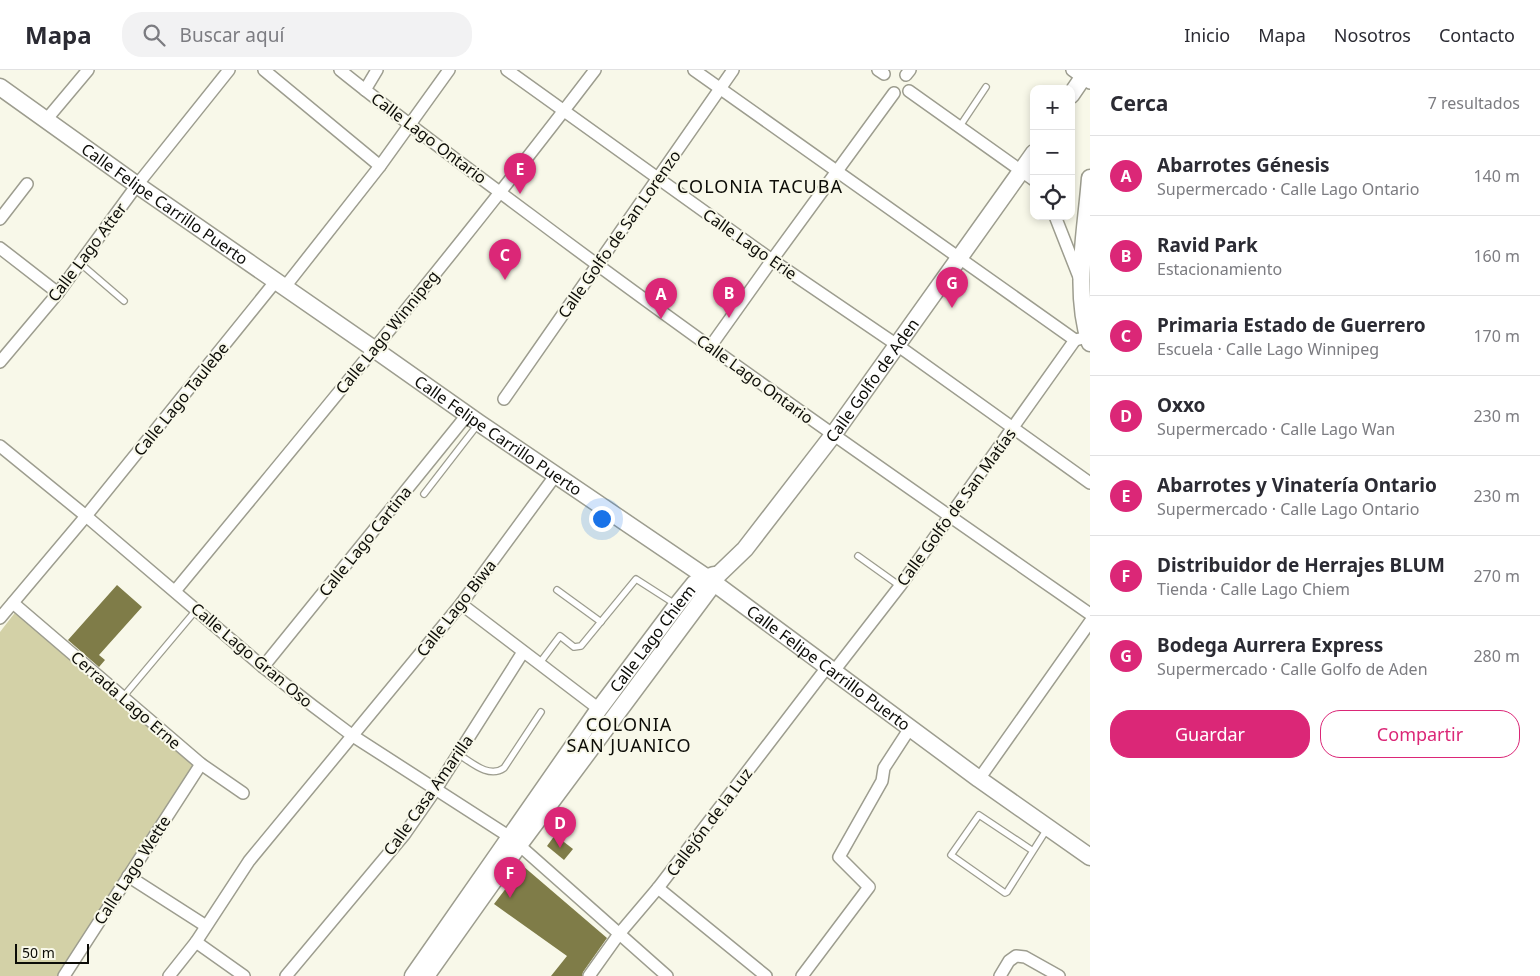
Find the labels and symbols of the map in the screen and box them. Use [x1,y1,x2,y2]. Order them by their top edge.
street label: Calle Lago Ontario [367,87,491,189]
street label: Calle Felipe Carrillo Puerto [77,138,252,270]
street label: Calle Golfo de San Lorenzo [552,146,686,322]
pin: E [504,153,536,194]
district label: COLONIA TACUBA [677,174,843,198]
street label: Calle Lago Atter [42,198,132,306]
street label: Calle Lago Erie [699,203,801,285]
pin: C [489,239,521,280]
street label: Calle Lago Winnipeg [330,266,444,398]
pin: G [936,267,968,308]
pin: B [713,277,745,318]
pin: A [645,278,677,319]
street label: Calle Golfo de Aden [820,314,924,447]
street label: Calle Lago Ontario [692,329,818,429]
street label: Calle Lago Taulebe [128,338,234,460]
street label: Calle Felipe Carrillo Puerto [410,370,586,501]
street label: Calle Golfo de San Matías [891,424,1021,590]
street label: Calle Lago Cartina [314,481,416,601]
your location [589,506,615,532]
street label: Calle Lago Biwa [411,555,501,661]
street label: Calle Lago Chiem [604,580,700,697]
street label: Calle Lago Gran Oso [187,598,317,712]
street label: Calle Felipe Carrillo Puerto [742,600,915,736]
street label: Cerrada Lago Erne [66,646,186,754]
district label: COLONIA SAN JUANICO [567,712,692,757]
street label: Calle Casa Amarilla [378,730,478,860]
street label: Callejón de la Luz [661,763,757,881]
pin: D [544,807,576,848]
street label: Calle Lago Wette [89,811,175,929]
pin: F [494,857,526,898]
scale bar [15,941,89,964]

